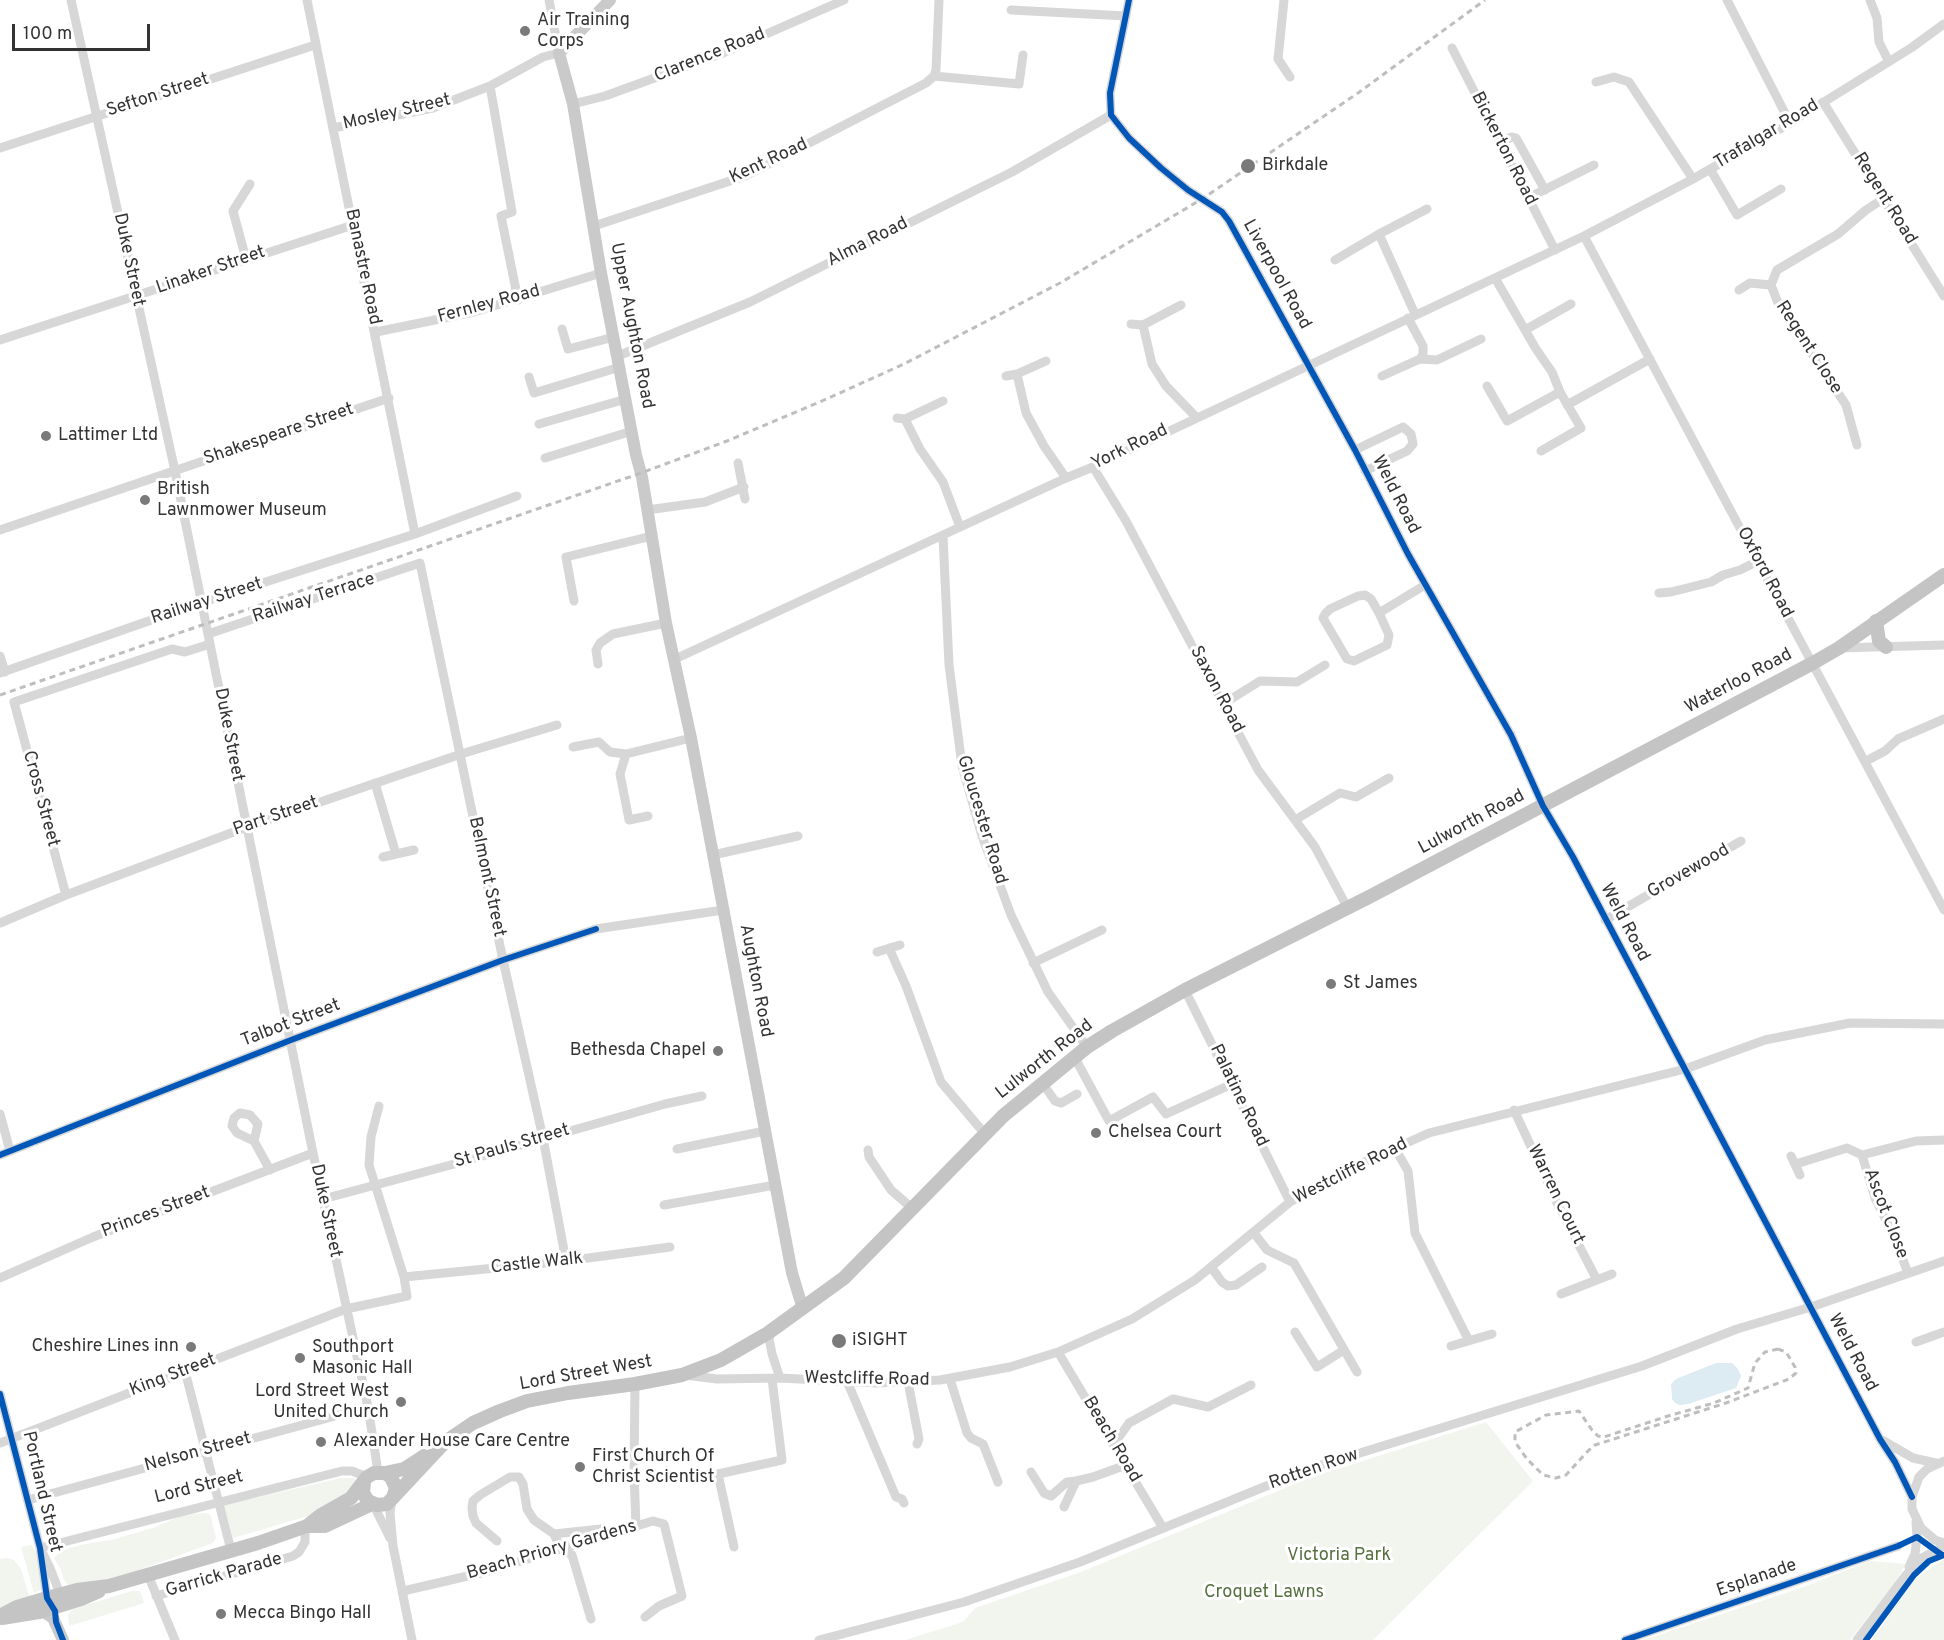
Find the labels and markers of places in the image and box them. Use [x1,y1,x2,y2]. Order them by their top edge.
place label: Air Training Corps [537,10,630,52]
marker: Air Training Corps [518,24,532,38]
place label: Birkdale [1262,155,1328,177]
marker: Birkdale [1239,157,1257,175]
place label: Lattimer Ltd [58,425,158,447]
marker: Lattimer Ltd [39,429,53,443]
place label: British Lawnmower Museum [157,479,327,522]
marker: British Lawnmower Museum [138,493,152,507]
place label: St James [1343,973,1418,995]
marker: St James [1324,977,1338,991]
place label: Bethesda Chapel [570,1040,706,1062]
marker: Bethesda Chapel [711,1044,725,1058]
place label: Chelsea Court [1108,1122,1222,1144]
marker: Chelsea Court [1089,1126,1103,1140]
place label: iSIGHT [852,1330,908,1352]
marker: iSIGHT [830,1332,848,1350]
place label: Cheshire Lines inn [32,1336,179,1358]
place label: Southport Masonic Hall [312,1337,413,1380]
marker: Cheshire Lines inn [184,1340,198,1354]
marker: Southport Masonic Hall [293,1351,307,1365]
place label: Lord Street West United Church [255,1381,389,1424]
marker: Lord Street West United Church [394,1395,408,1409]
place label: Alexander House Care Centre [333,1431,570,1453]
marker: Alexander House Care Centre [314,1435,328,1449]
place label: First Church Of Christ Scientist [592,1446,715,1488]
marker: First Church Of Christ Scientist [573,1460,587,1474]
place label: Mecca Bingo Hall [233,1603,371,1625]
marker: Mecca Bingo Hall [214,1607,228,1621]

